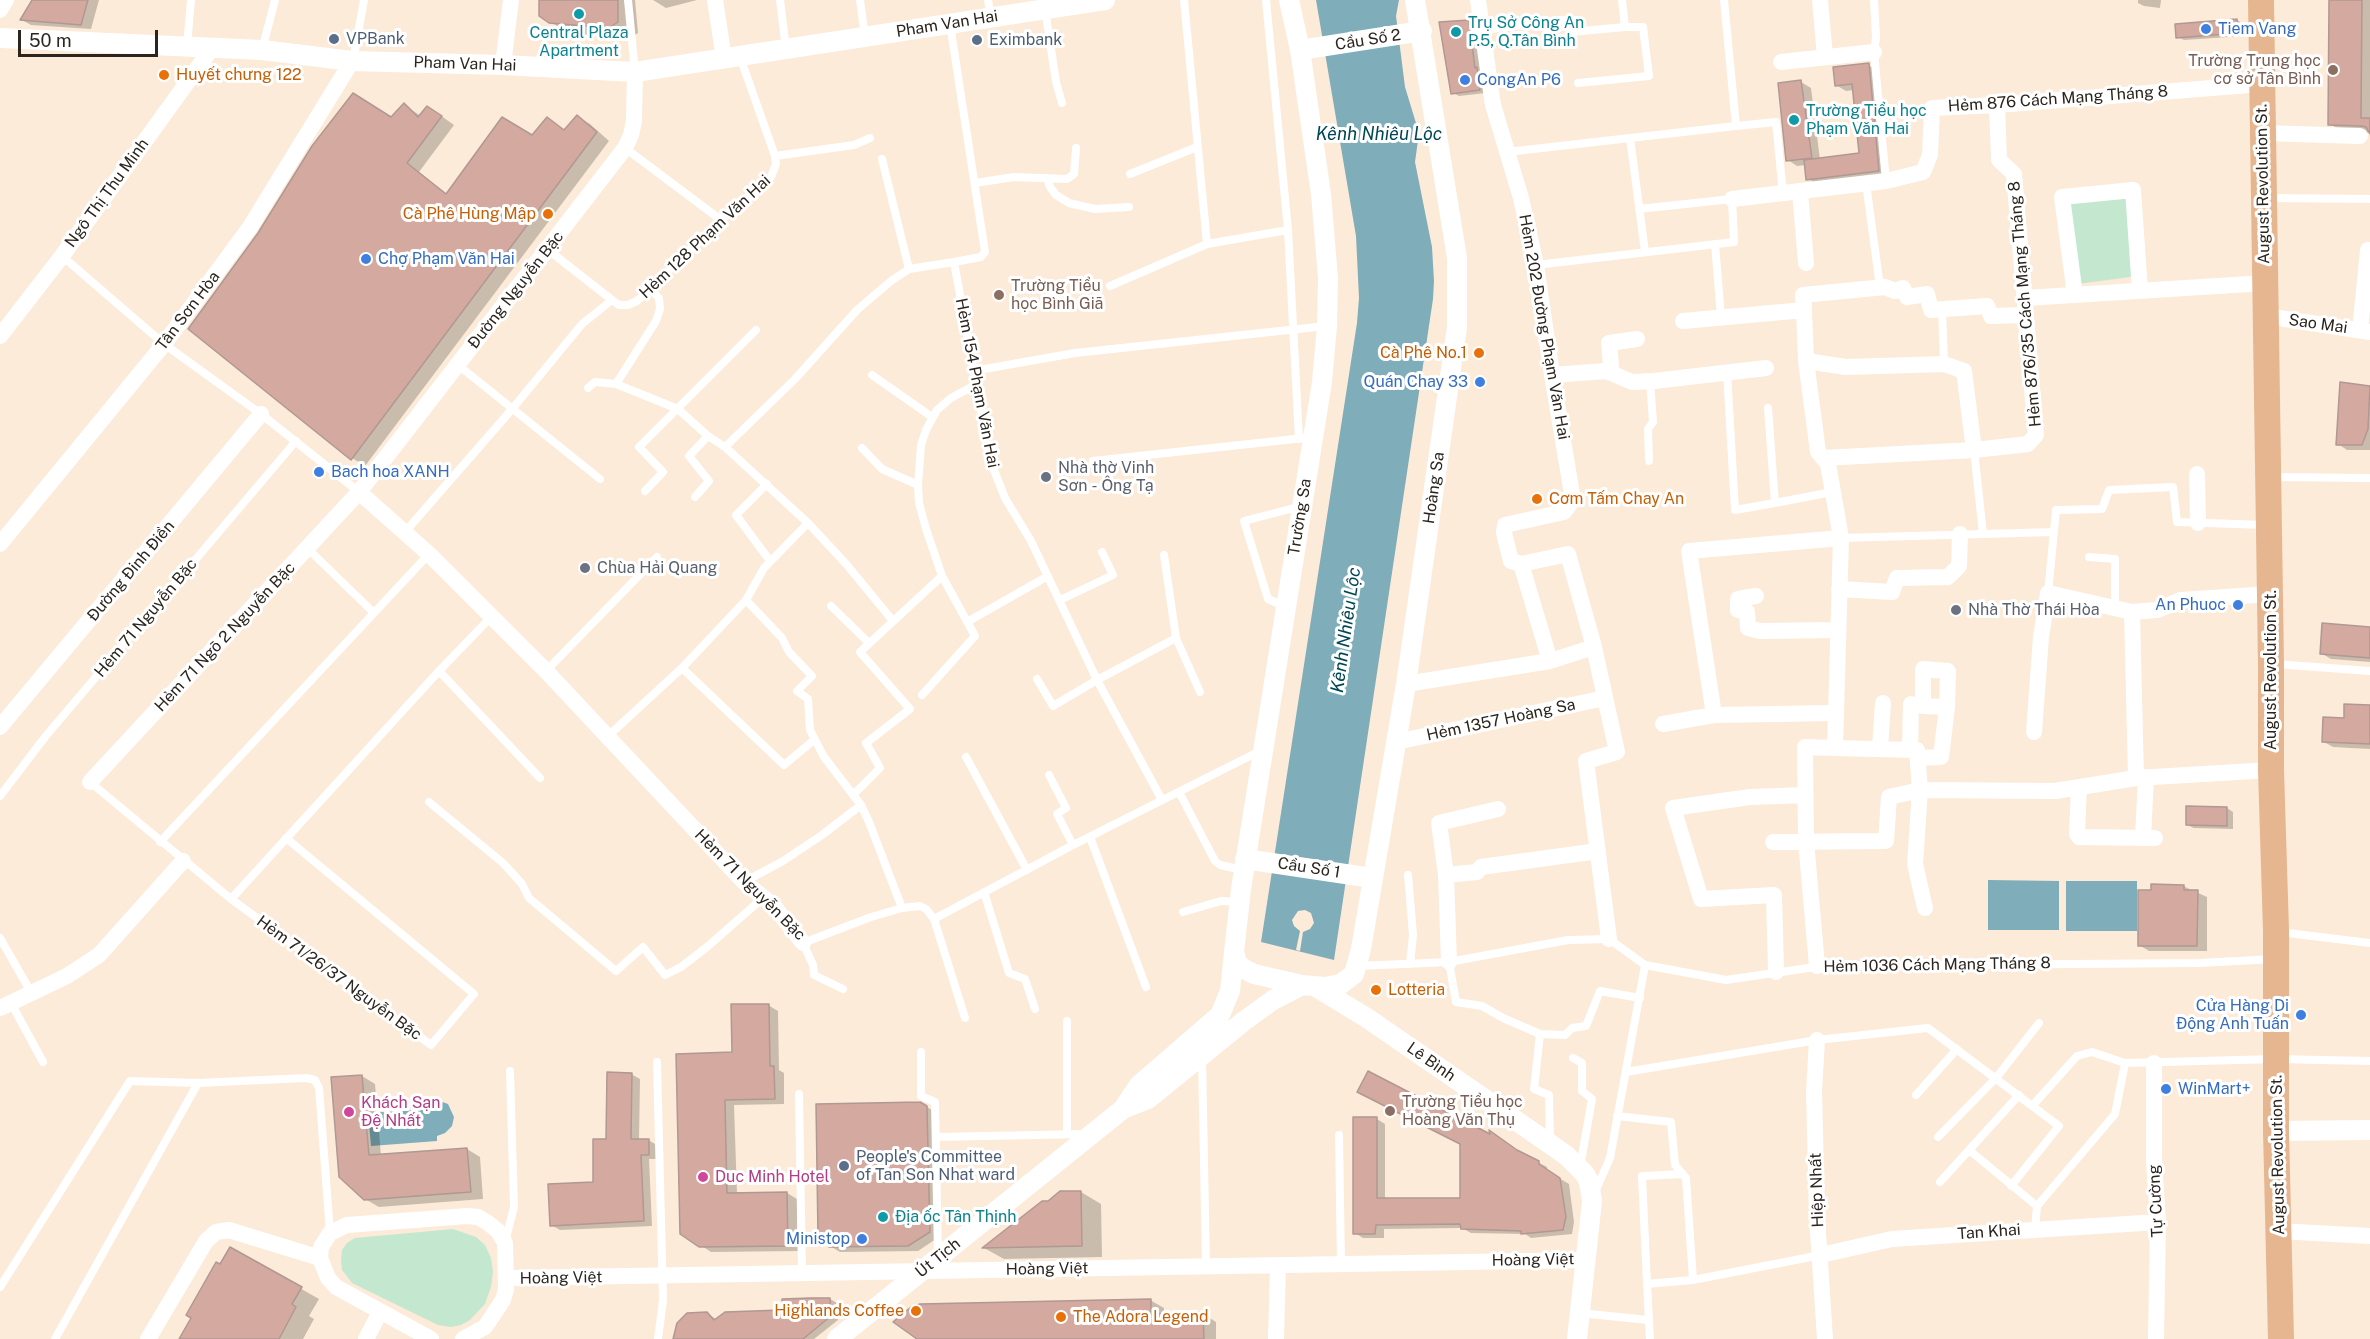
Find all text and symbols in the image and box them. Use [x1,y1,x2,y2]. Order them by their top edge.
street label: Pham Van Hai [895,6,999,42]
marker: Central Plaza Apartment [572,7,586,21]
place label: Trụ Sở Công An P.5, Q.Tân Bình [1468,13,1584,51]
scale bar [21,18,160,56]
place label: Tiem Vang [2218,19,2296,39]
marker: Tiem Vang [2199,22,2213,36]
place label: Central Plaza Apartment [529,23,629,61]
street label: Cầu Số 2 [1334,25,1402,55]
marker: Trụ Sở Công An P.5, Q.Tân Bình [1449,25,1463,39]
place label: VPBank [346,29,405,49]
text: 50 m [29,30,72,51]
place label: Eximbank [989,30,1062,50]
marker: VPBank [327,32,341,46]
marker: Eximbank [970,33,984,47]
place label: Trường Trung học cơ sở Tân Bình [2188,51,2321,89]
street label: Pham Van Hai [413,53,517,75]
marker: Trường Trung học cơ sở Tân Bình [2326,63,2340,77]
place label: Huyết chưng 122 [176,65,302,85]
marker: Huyết chưng 122 [157,68,171,82]
place label: CongAn P6 [1477,70,1561,90]
marker: CongAn P6 [1458,73,1472,87]
street label: Hẻm 876 Cách Mạng Tháng 8 [1947,82,2169,116]
place label: Trường Tiểu học Phạm Văn Hai [1806,101,1927,139]
street label: August Revolution St. [2252,104,2274,264]
marker: Trường Tiểu học Phạm Văn Hai [1787,113,1801,127]
water label: Kênh Nhiêu Lộc [1316,123,1442,145]
street label: Ngô Thị Thu Minh [61,135,153,251]
street label: Hẻm 128 Phạm Văn Hai [635,171,775,303]
street label: Hẻm 876/35 Cách Mạng Tháng 8 [2005,180,2045,428]
place label: Cà Phê Hùng Mập [403,204,536,224]
marker: Cà Phê Hùng Mập [541,207,555,221]
street label: Hẻm 202 Đường Phạm Văn Hai [1515,213,1573,441]
street label: Đường Nguyễn Bặc [464,227,568,353]
place label: Chợ Phạm Văn Hai [378,249,515,269]
marker: Chợ Phạm Văn Hai [359,252,373,266]
street label: Tân Sơn Hòa [152,268,224,354]
place label: Trường Tiểu học Bình Giã [1011,276,1103,314]
marker: Trường Tiểu học Bình Giã [992,288,1006,302]
street label: Hẻm 154 Phạm Văn Hai [951,296,1003,470]
street label: Sao Mai [2287,310,2349,338]
place label: Cà Phê No.1 [1380,343,1467,363]
marker: Cà Phê No.1 [1472,346,1486,360]
place label: Quán Chay 33 [1363,372,1468,392]
marker: Quán Chay 33 [1473,375,1487,389]
street label: Hoàng Sa [1419,451,1449,525]
place label: Nhà thờ Vinh Sơn - Ông Tạ [1058,458,1154,496]
place label: Bach hoa XANH [331,462,450,482]
marker: Bach hoa XANH [312,465,326,479]
marker: Nhà thờ Vinh Sơn - Ông Tạ [1039,470,1053,484]
street label: Trường Sa [1284,477,1316,557]
place label: Cơm Tấm Chay An [1549,489,1684,509]
marker: Cơm Tấm Chay An [1530,492,1544,506]
street label: Đường Đinh Điền [83,517,179,625]
street label: Hẻm 71 Nguyễn Bặc [91,555,201,681]
street label: Hẻm 71 Ngõ 2 Nguyễn Bặc [151,558,299,716]
place label: Chùa Hải Quang [597,558,717,578]
marker: Chùa Hải Quang [578,561,592,575]
water label: Kênh Nhiêu Lộc [1327,566,1365,694]
street label: August Revolution St. [2261,590,2281,750]
place label: An Phuoc [2155,595,2226,615]
marker: An Phuoc [2231,598,2245,612]
place label: Nhà Thờ Thái Hòa [1968,600,2100,620]
marker: Nhà Thờ Thái Hòa [1949,603,1963,617]
street label: Hẻm 1357 Hoàng Sa [1425,695,1577,745]
street label: Hẻm 71 Nguyễn Bặc [691,826,809,944]
street label: Cầu Số 1 [1276,854,1342,882]
street label: Hẻm 71/26/37 Nguyễn Bặc [253,912,425,1044]
street label: Hẻm 1036 Cách Mạng Tháng 8 [1823,953,2051,977]
place label: Lotteria [1388,980,1445,1000]
marker: Lotteria [1369,983,1383,997]
place label: Cửa Hàng Di Động Anh Tuấn [2176,996,2289,1034]
marker: Cửa Hàng Di Động Anh Tuấn [2294,1008,2308,1022]
street label: Lê Bình [1403,1038,1459,1086]
street label: August Revolution St. [2267,1075,2289,1235]
place label: WinMart+ [2178,1079,2251,1099]
marker: WinMart+ [2159,1082,2173,1096]
place label: Trường Tiểu học Hoàng Văn Thụ [1402,1092,1523,1130]
place label: Khách Sạn Đệ Nhất [361,1093,440,1131]
marker: Trường Tiểu học Hoàng Văn Thụ [1383,1104,1397,1118]
marker: Khách Sạn Đệ Nhất [342,1105,356,1119]
place label: People's Committee of Tan Son Nhat ward [856,1147,1015,1185]
street label: Hiệp Nhất [1806,1152,1828,1228]
marker: People's Committee of Tan Son Nhat ward [837,1159,851,1173]
street label: Tự Cường [2145,1164,2167,1238]
place label: Duc Minh Hotel [715,1167,829,1187]
marker: Duc Minh Hotel [696,1170,710,1184]
place label: Địa ốc Tân Thịnh [895,1207,1016,1227]
marker: Địa ốc Tân Thịnh [876,1210,890,1224]
street label: Tan Khai [1957,1220,2021,1244]
place label: Ministop [786,1229,850,1249]
marker: Ministop [855,1232,869,1246]
street label: Út Tịch [912,1234,964,1282]
street label: Hoàng Việt [1492,1250,1574,1270]
street label: Hoàng Việt [1006,1259,1088,1279]
street label: Hoàng Việt [520,1268,602,1288]
place label: Highlands Coffee [774,1301,904,1321]
marker: Highlands Coffee [909,1304,923,1318]
place label: The Adora Legend [1073,1307,1209,1327]
marker: The Adora Legend [1054,1310,1068,1324]

